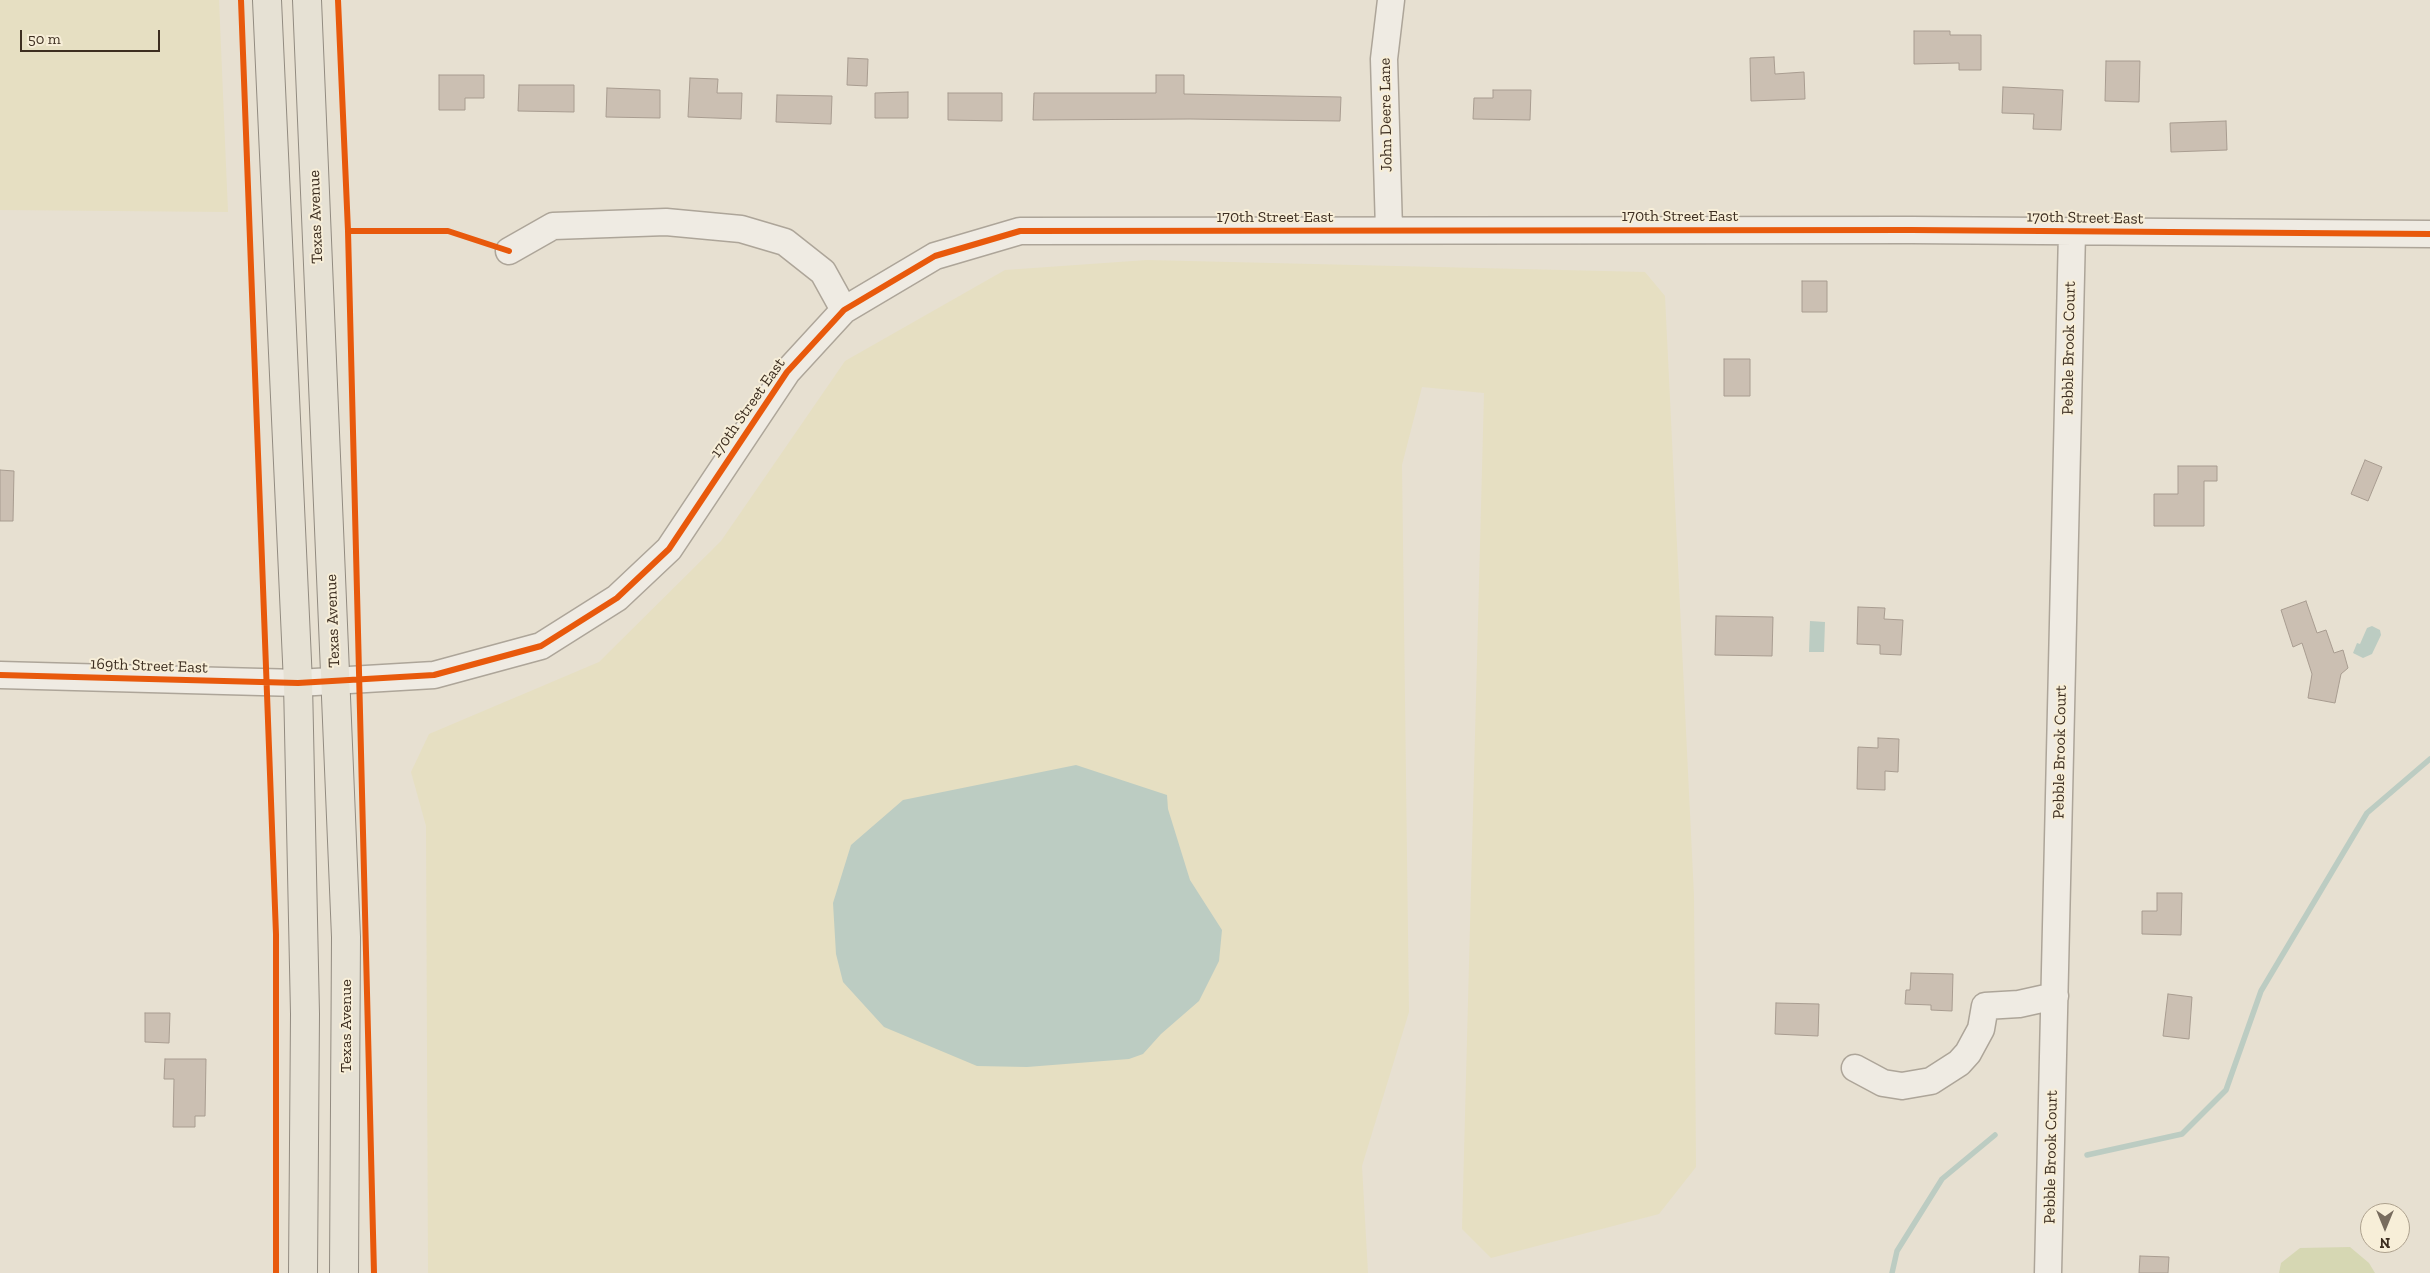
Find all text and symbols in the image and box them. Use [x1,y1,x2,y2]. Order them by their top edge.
scale bar [22,20,162,52]
text: 50 m [28,30,61,48]
street label: John Deere Lane [1375,58,1397,172]
street label: Texas Avenue [305,170,327,264]
street label: 170th Street East [1621,206,1739,226]
street label: 170th Street East [1216,207,1334,227]
street label: 170th Street East [2026,207,2144,229]
street label: Pebble Brook Court [2058,281,2080,415]
street label: 170th Street East [707,355,789,461]
street label: Texas Avenue [322,574,344,668]
street label: 169th Street East [90,654,208,678]
street label: Pebble Brook Court [2049,685,2071,819]
street label: Texas Avenue [336,979,356,1073]
street label: Pebble Brook Court [2040,1090,2062,1224]
north arrow [2360,1203,2410,1253]
text: N [2380,1234,2390,1251]

